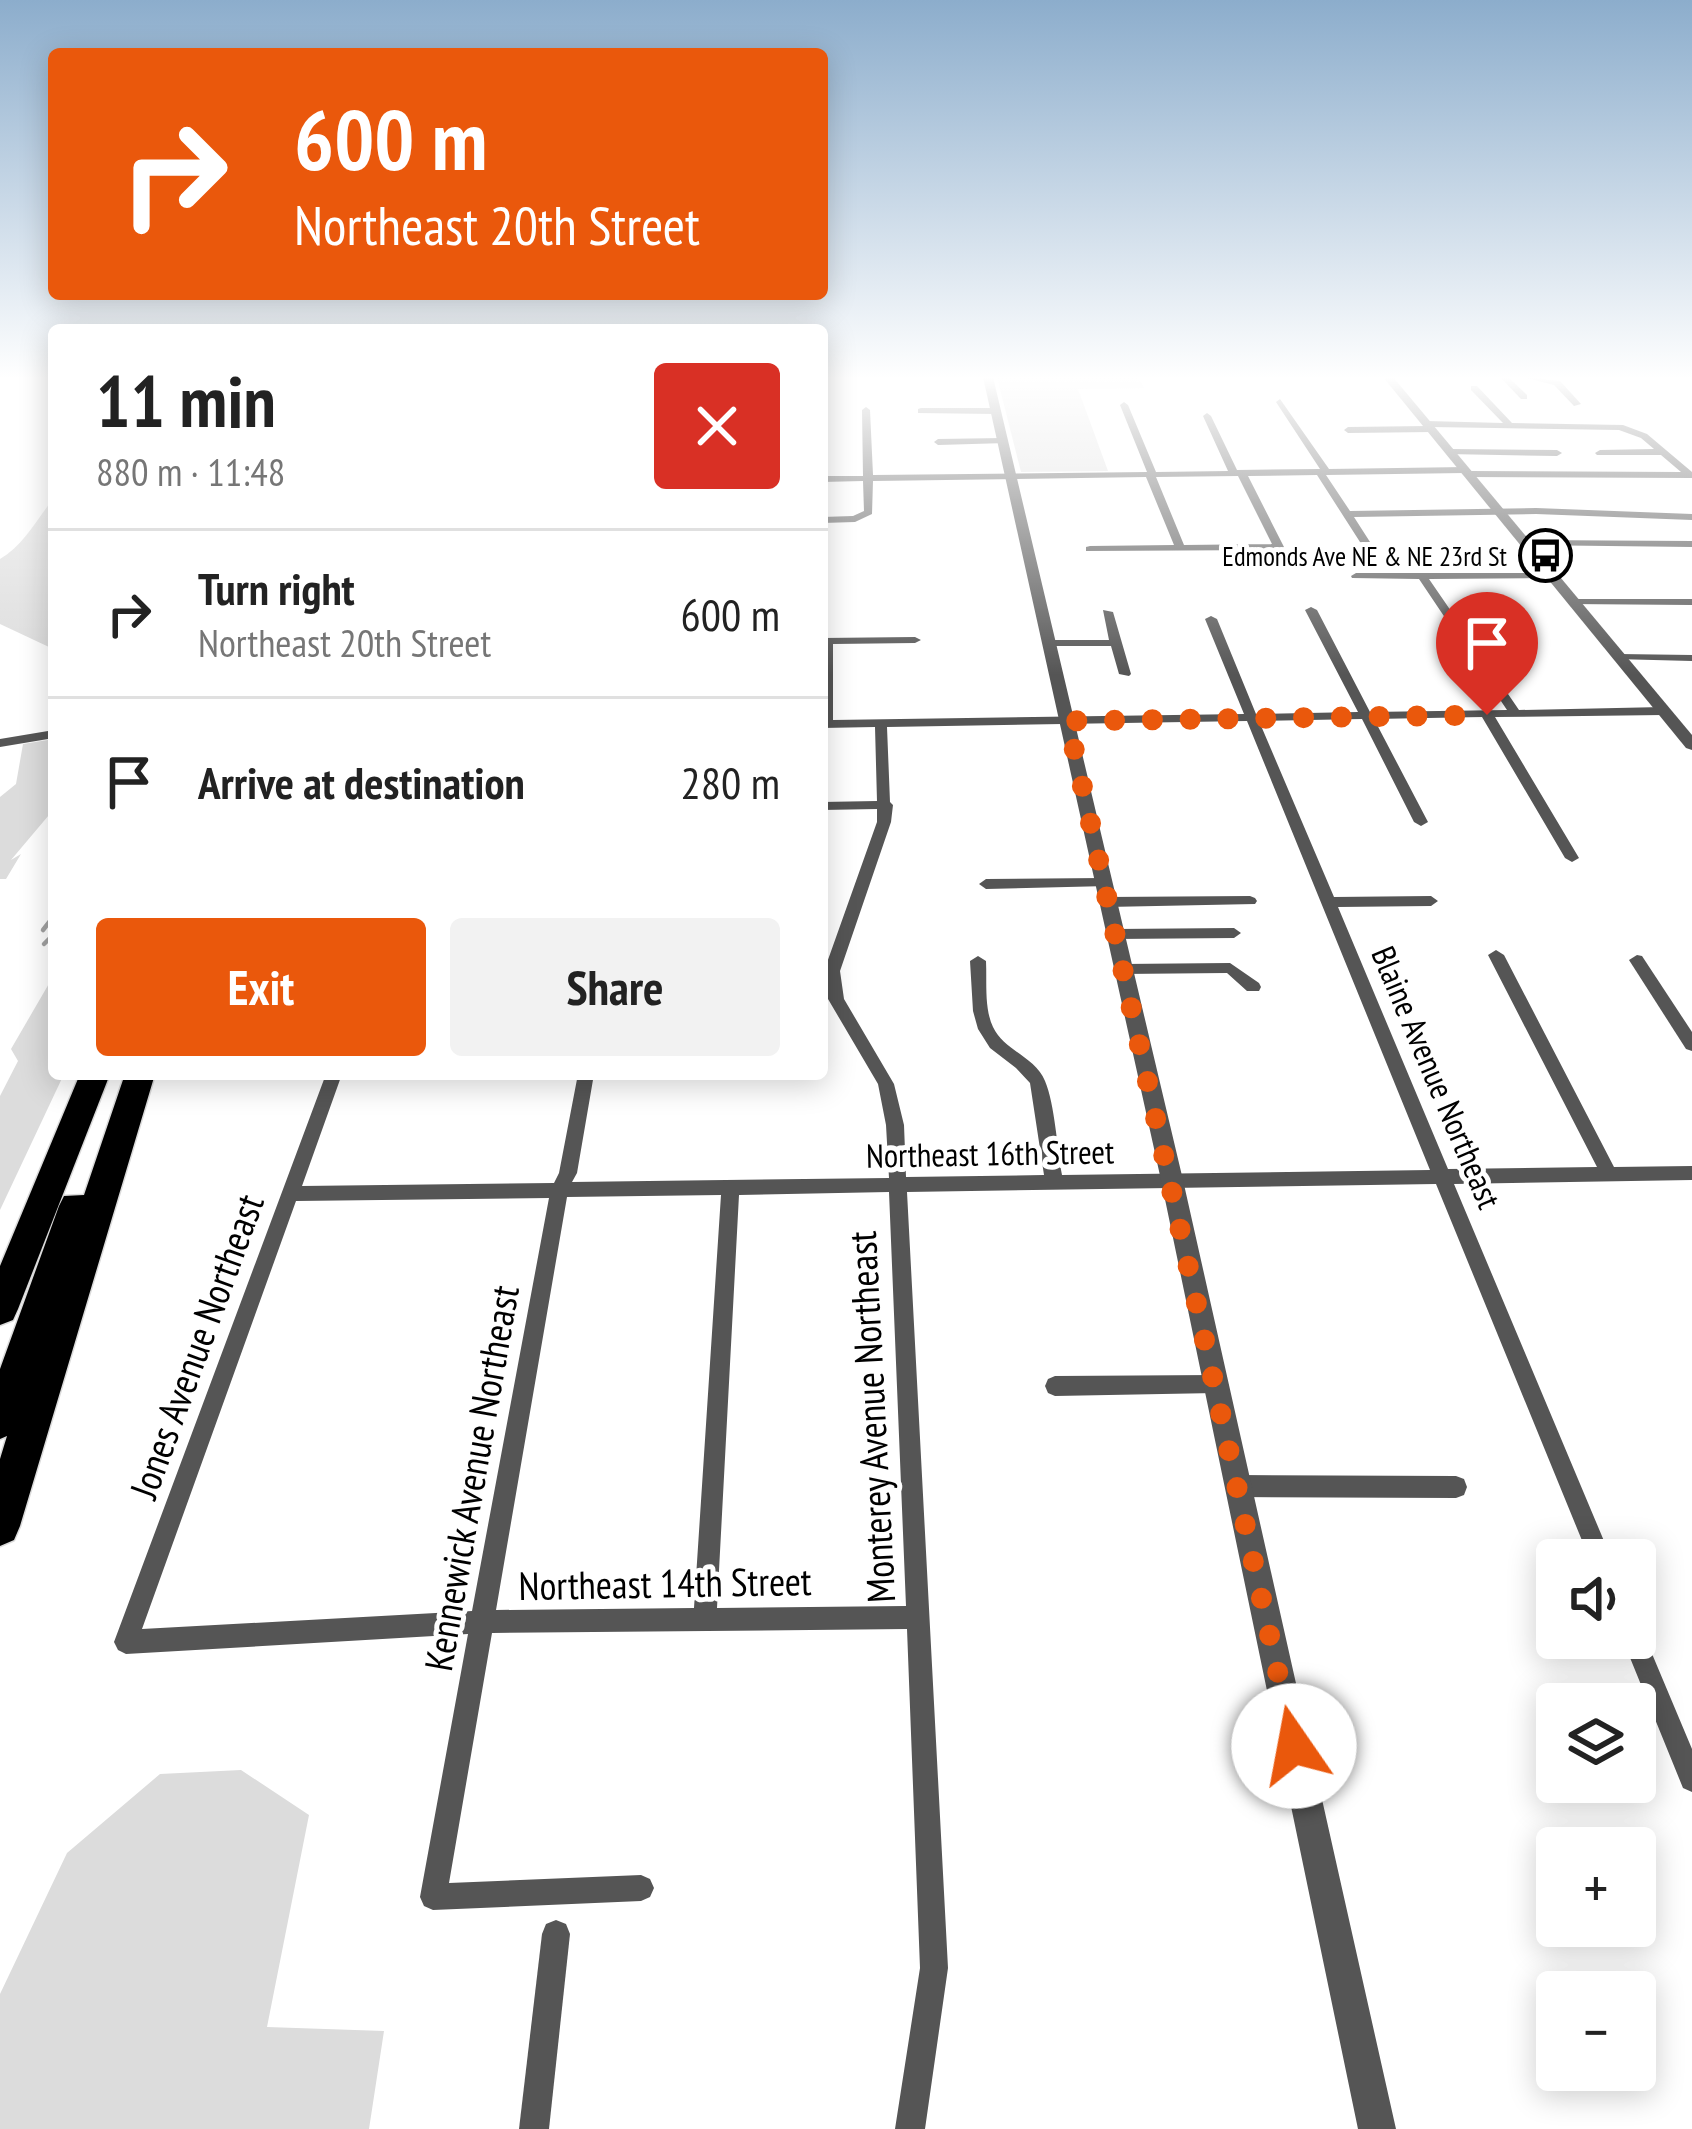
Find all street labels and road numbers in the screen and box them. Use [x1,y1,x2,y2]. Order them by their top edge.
street label: Blaine Avenue Northeast [1362,939,1512,1215]
street label: Northeast 16th Street [866,1129,1114,1177]
street label: Jones Avenue Northeast [117,1187,275,1507]
street label: Monterey Avenue Northeast [836,1230,906,1604]
street label: Kennewick Avenue Northeast [412,1281,530,1675]
street label: Northeast 14th Street [518,1555,812,1611]

